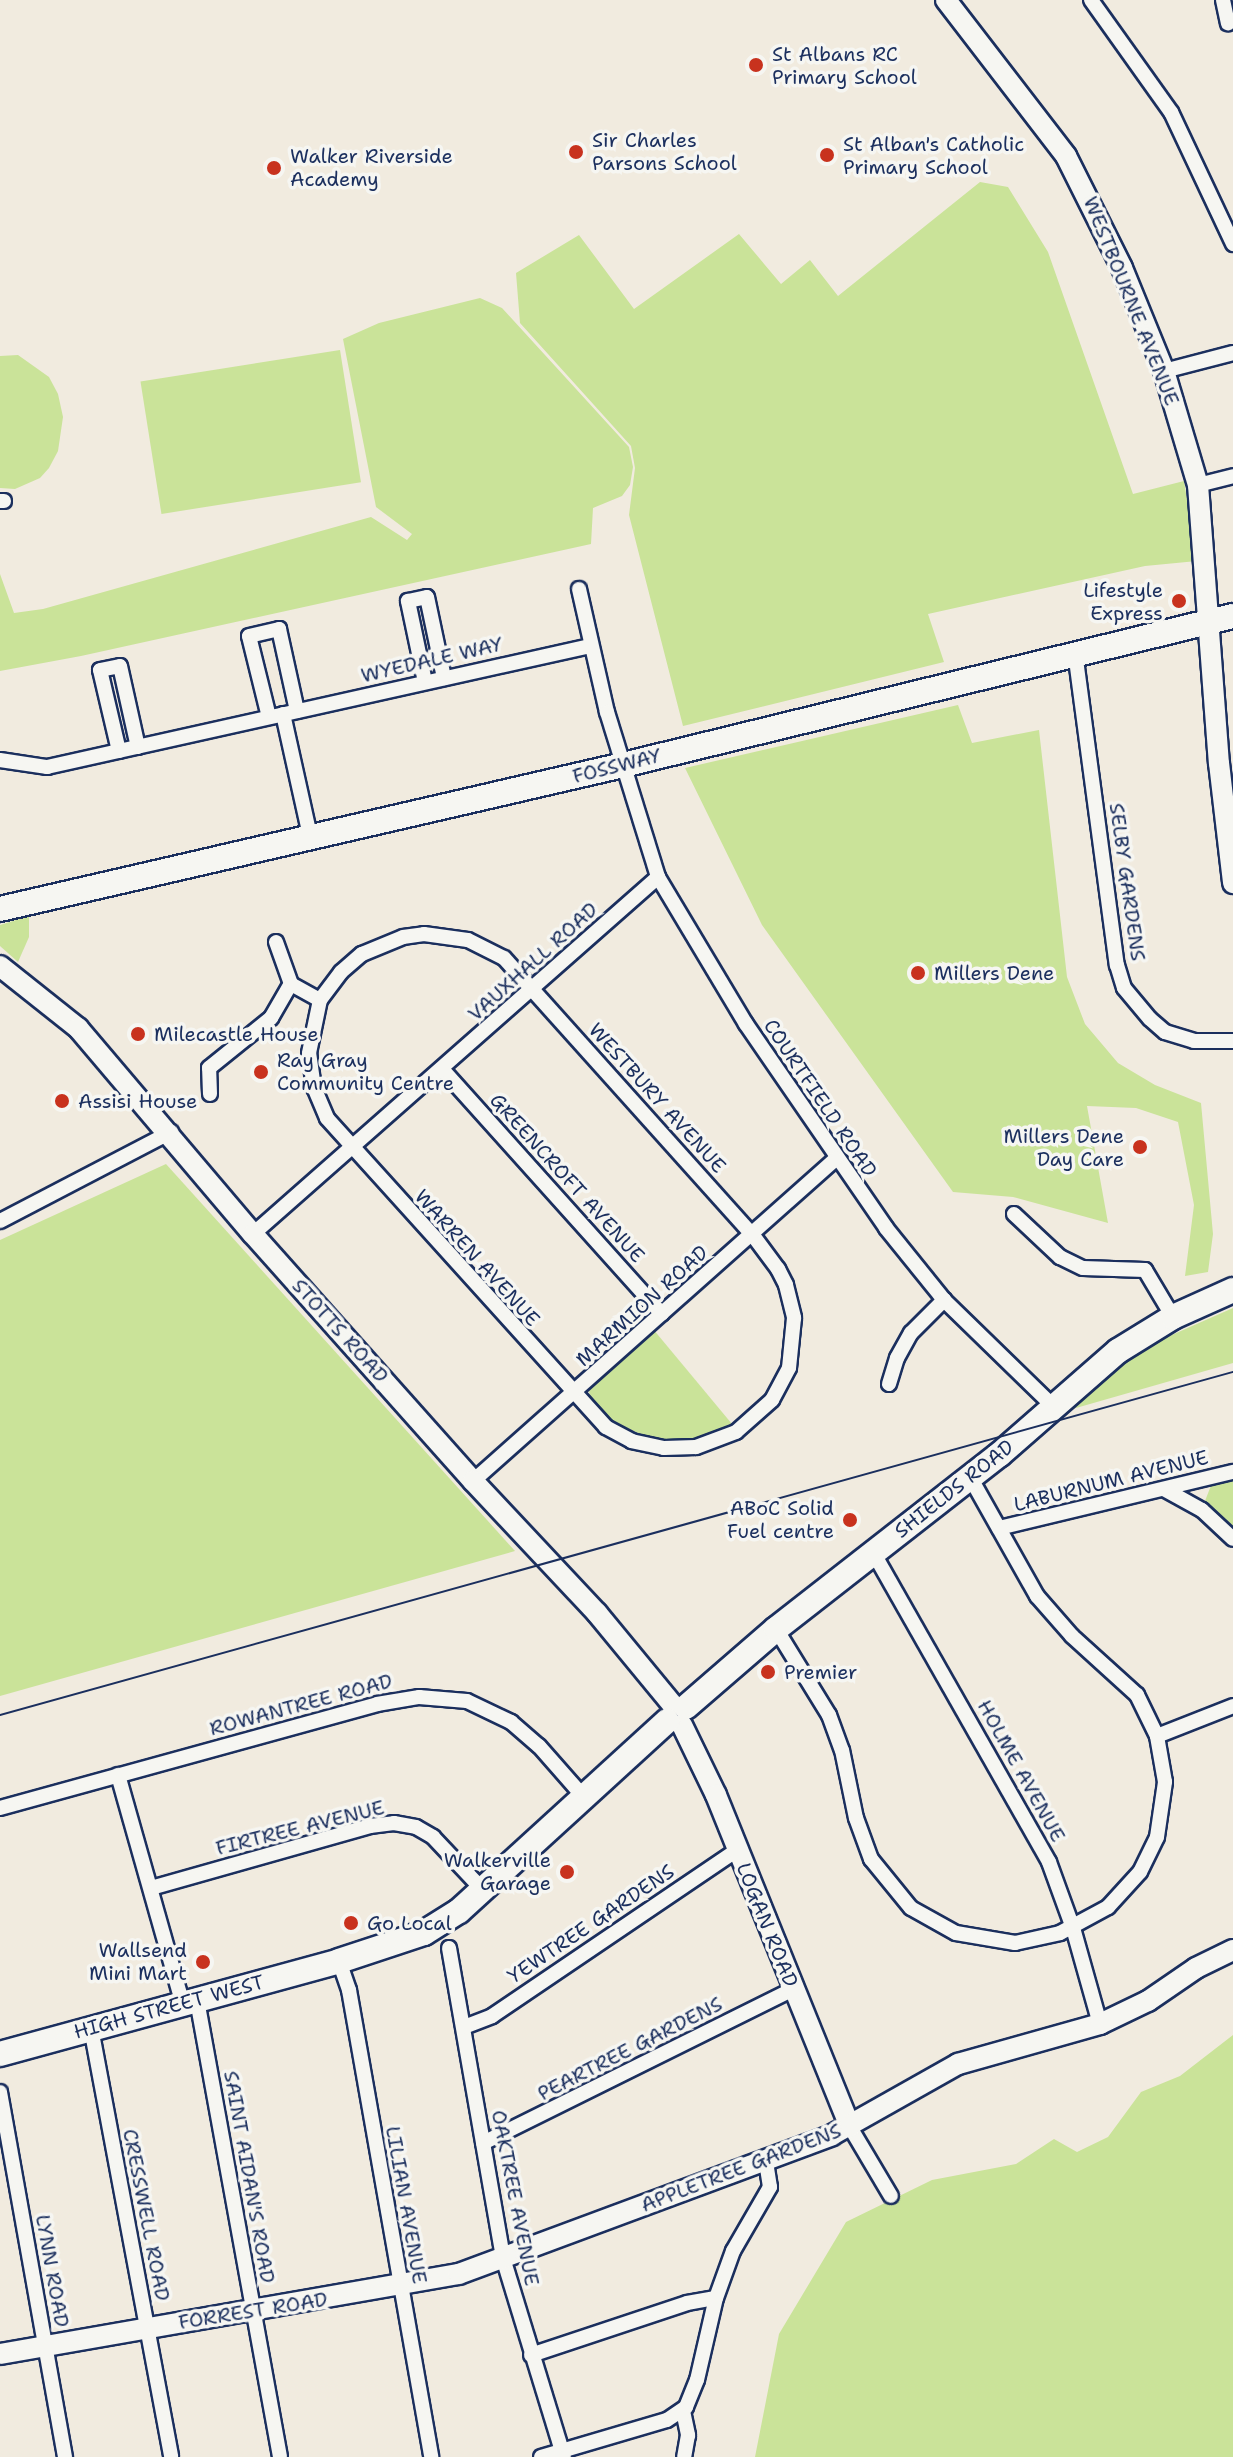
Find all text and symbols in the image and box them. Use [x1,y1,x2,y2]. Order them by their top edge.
place label: St Albans RC Primary School [772,42,917,89]
marker: St Albans RC Primary School [747,56,765,74]
place label: Sir Charles Parsons School [592,128,737,175]
place label: St Alban's Catholic Primary School [843,132,1024,179]
marker: Sir Charles Parsons School [567,143,585,161]
place label: Walker Riverside Academy [290,144,453,191]
marker: St Alban's Catholic Primary School [818,146,836,164]
marker: Walker Riverside Academy [265,159,283,177]
street label: WESTBOURNE AVENUE [1078,193,1184,409]
place label: Lifestyle Express [1083,578,1163,625]
marker: Lifestyle Express [1170,592,1188,610]
street label: WYEDALE WAY [359,632,505,688]
street label: FOSSWAY [570,743,664,789]
street label: SELBY GARDENS [1104,801,1150,963]
street label: VAUXHALL ROAD [463,898,603,1026]
place label: Millers Dene [934,961,1054,985]
marker: Millers Dene [909,964,927,982]
street label: COURTFIELD ROAD [758,1015,882,1181]
street label: WESTBURY AVENUE [583,1018,731,1178]
place label: Milecastle House [154,1022,319,1046]
marker: Milecastle House [129,1025,147,1043]
place label: Ray Gray Community Centre [277,1048,454,1095]
marker: Ray Gray Community Centre [252,1063,270,1081]
street label: GREENCROFT AVENUE [485,1088,649,1268]
place label: Assisi House [78,1089,197,1113]
marker: Assisi House [53,1092,71,1110]
place label: Millers Dene Day Care [1004,1124,1124,1171]
marker: Millers Dene Day Care [1131,1138,1149,1156]
street label: WARREN AVENUE [409,1185,545,1331]
street label: MARMION ROAD [571,1241,713,1371]
street label: STOTTS ROAD [287,1274,393,1388]
street label: SHIELDS ROAD [889,1435,1019,1543]
street label: LABURNUM AVENUE [1011,1445,1211,1517]
place label: ABoC Solid Fuel centre [727,1496,834,1543]
marker: ABoC Solid Fuel centre [841,1511,859,1529]
place label: Premier [784,1660,858,1684]
marker: Premier [759,1663,777,1681]
street label: ROWANTREE ROAD [207,1669,395,1741]
street label: HOLME AVENUE [972,1696,1070,1846]
street label: FIRTREE AVENUE [213,1795,387,1861]
place label: Walkerville Garage [444,1848,551,1895]
street label: YEWTREE GARDENS [503,1859,679,1989]
street label: LOGAN ROAD [731,1859,803,1991]
marker: Walkerville Garage [558,1863,576,1881]
place label: Go Local [367,1911,452,1935]
marker: Go Local [342,1914,360,1932]
place label: Wallsend Mini Mart [89,1938,187,1985]
marker: Wallsend Mini Mart [194,1953,212,1971]
street label: HIGH STREET WEST [71,1970,267,2044]
street label: PEARTREE GARDENS [534,1992,726,2106]
street label: SAINT AIDAN'S ROAD [218,2069,280,2285]
street label: OAKTREE AVENUE [486,2108,544,2288]
street label: APPLETREE GARDENS [637,2119,845,2217]
street label: LILIAN AVENUE [380,2124,432,2286]
street label: CRESSWELL ROAD [118,2127,174,2303]
street label: LYNN ROAD [30,2213,74,2329]
street label: FORREST ROAD [177,2287,329,2335]

